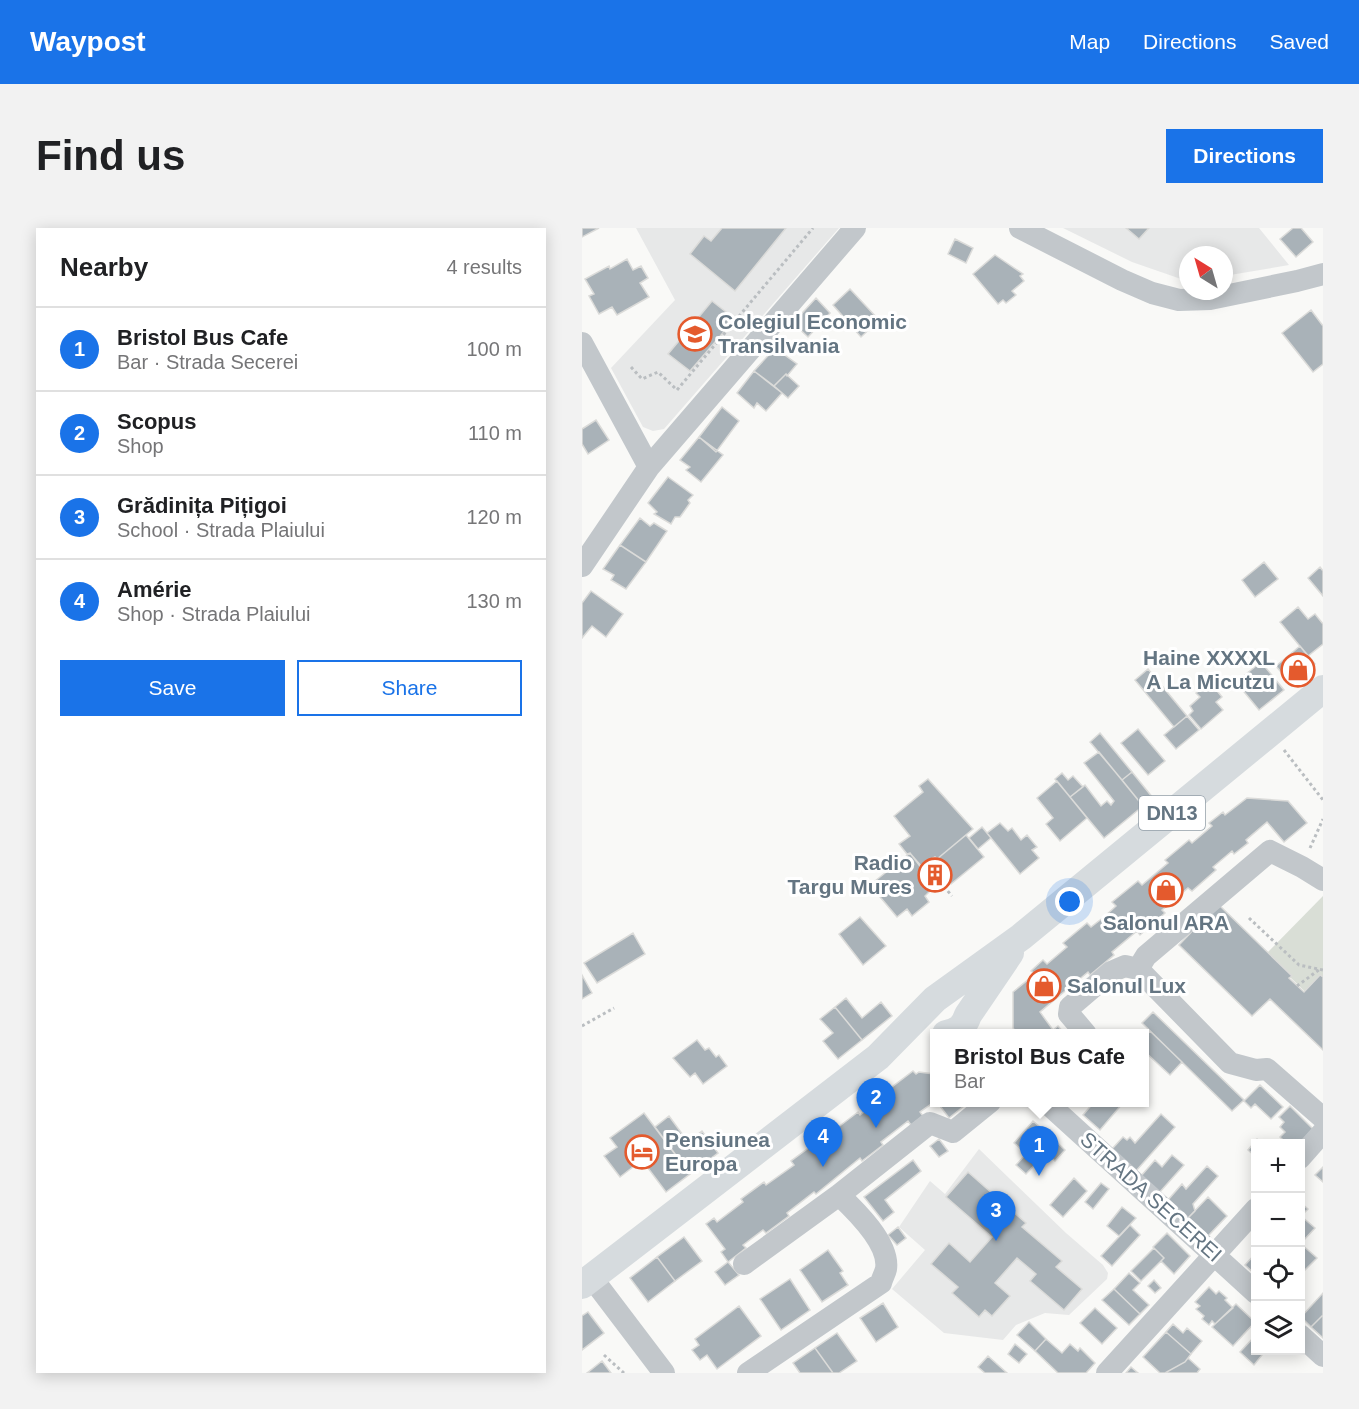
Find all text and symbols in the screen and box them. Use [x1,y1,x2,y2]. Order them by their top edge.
text: Waypost [30,26,146,57]
text: Map [1069,30,1110,53]
text: Directions [1143,30,1236,53]
text: Saved [1269,30,1329,53]
button: Directions [1166,129,1323,183]
text: Find us [36,132,185,179]
north arrow [1179,246,1233,300]
text: Nearby [60,252,148,282]
text: 4 results [446,256,522,278]
place label: Colegiul Economic Transilvania [718,310,907,357]
school or university icon: Colegiul Economic Transilvania [677,316,713,352]
text: Bristol Bus Cafe [117,325,288,350]
text: 1 [74,338,85,360]
text: 100 m [466,338,522,360]
text: Bar · Strada Secerei [117,351,298,373]
text: Scopus [117,409,196,434]
text: 2 [74,422,85,444]
text: 110 m [468,422,522,444]
text: Shop [117,435,164,457]
text: Grădinița Pițigoi [117,493,287,518]
text: 3 [74,506,85,528]
text: 120 m [466,506,522,528]
text: School · Strada Plaiului [117,519,325,541]
text: Amérie [117,577,192,602]
text: 4 [74,590,85,612]
text: 130 m [466,590,522,612]
text: Shop · Strada Plaiului [117,603,310,625]
place label: Haine XXXXL A La Micutzu [1143,646,1275,693]
shop icon: Haine XXXXL A La Micutzu [1280,652,1316,688]
button: Save [60,660,285,716]
button: Share [297,660,522,716]
road number: DN13 [1139,796,1205,830]
place label: Radio Targu Mures [788,851,912,898]
building icon: Radio Targu Mures [917,857,953,893]
shop icon: Salonul ARA [1148,872,1184,908]
your location [1055,887,1084,916]
place label: Salonul ARA [1103,911,1229,934]
shop icon: Salonul Lux [1026,968,1062,1004]
place label: Salonul Lux [1067,974,1186,997]
popup [930,1029,1149,1107]
text: Bristol Bus Cafe [954,1044,1125,1069]
text: Bar [954,1070,985,1092]
pin: 2 [856,1078,896,1128]
pin: 4 [804,1118,842,1167]
pin: 1 [1020,1126,1058,1176]
street label: STRADA SECEREI [1076,1127,1227,1266]
place label: Pensiunea Europa [665,1128,770,1175]
hotel icon: Pensiunea Europa [624,1134,660,1170]
map controls [1251,1139,1305,1355]
button: + [1251,1139,1305,1193]
pin: 3 [976,1192,1016,1241]
button: − [1251,1193,1305,1247]
button: locate [1251,1247,1305,1301]
button: layers [1251,1301,1305,1355]

